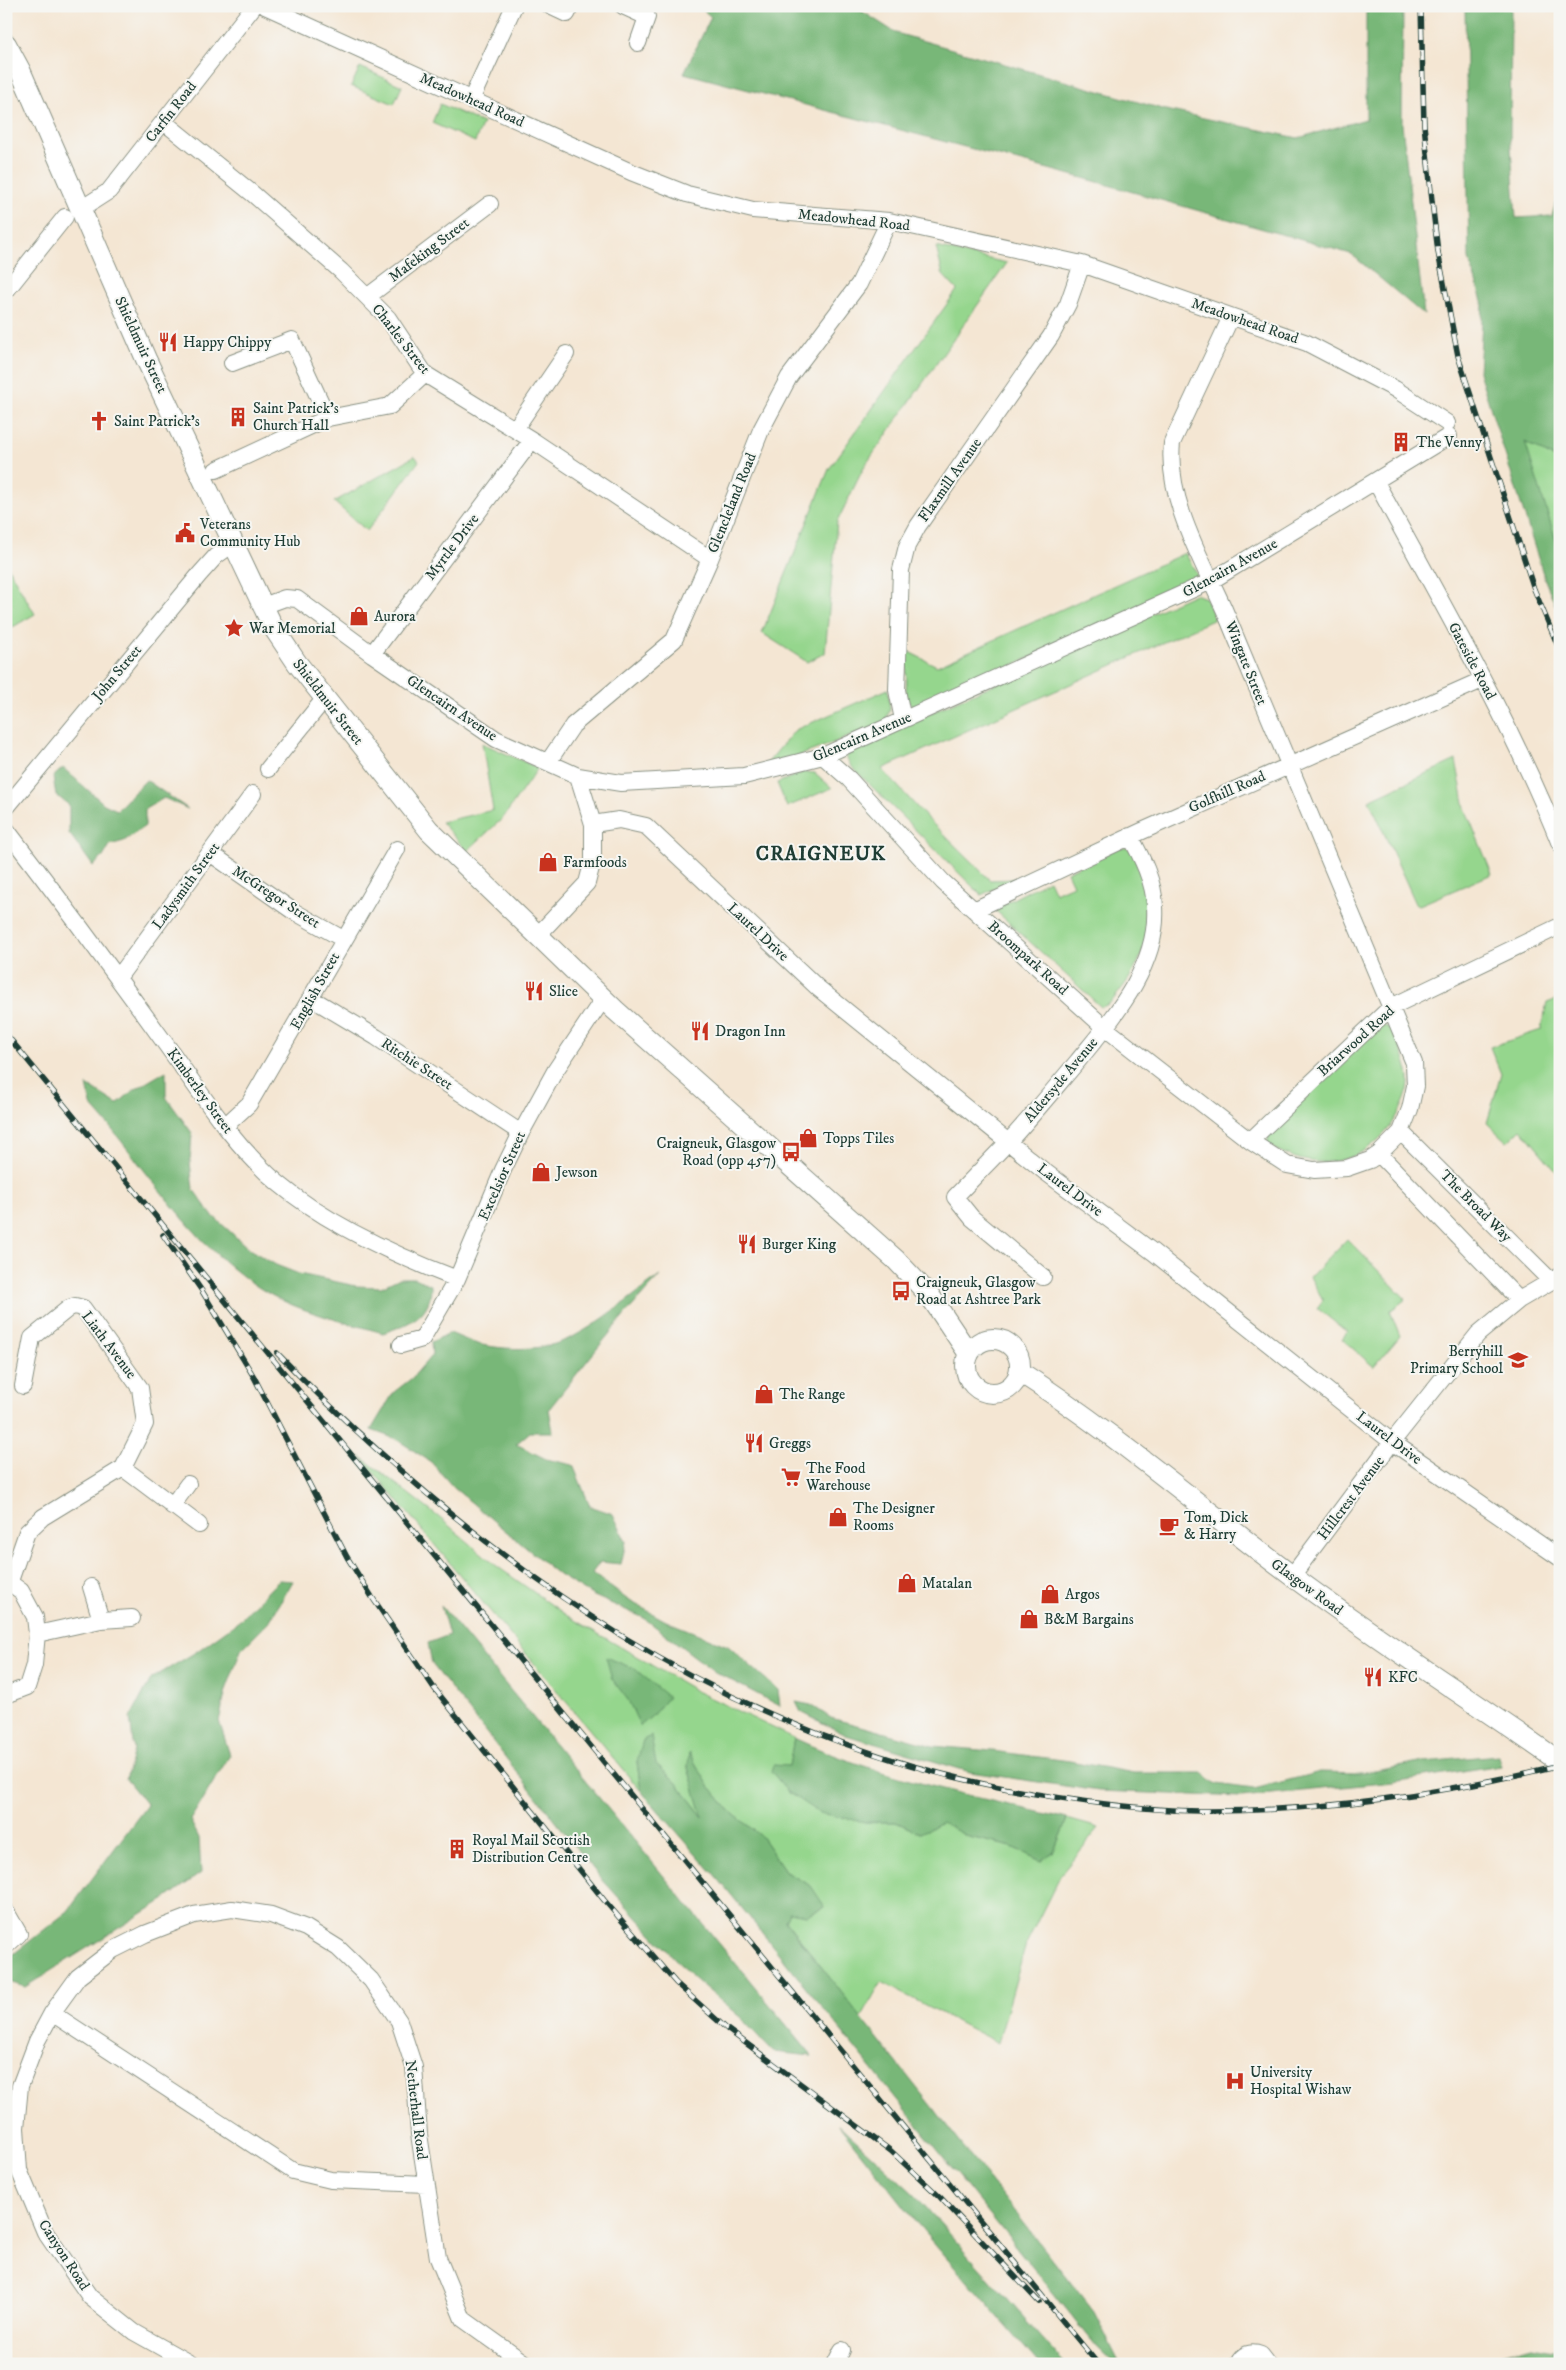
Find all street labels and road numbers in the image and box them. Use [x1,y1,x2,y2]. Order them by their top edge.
street label: Meadowhead Road [417,68,528,132]
street label: Carfin Road [141,77,201,146]
street label: Meadowhead Road [797,205,911,235]
street label: Mafeking Street [385,213,473,287]
street label: Shieldmuir Street [110,294,172,396]
street label: Meadowhead Road [1189,294,1302,348]
street label: Charles Street [368,300,434,378]
street label: Flaxmill Avenue [914,434,986,526]
street label: Glencleland Road [703,450,761,556]
street label: Myrtle Drive [421,510,483,584]
street label: Glencairn Avenue [1179,534,1281,602]
street label: Wingate Street [1220,617,1272,708]
street label: Gateside Road [1444,619,1501,703]
street label: John Street [87,641,146,706]
street label: Shieldmuir Street [288,655,368,749]
street label: Glencairn Avenue [403,671,501,745]
street label: Glencairn Avenue [810,708,914,766]
street label: Golfhill Road [1186,766,1269,817]
street label: Ladysmith Street [148,839,224,933]
street label: McGregor Street [228,862,324,933]
street label: Laurel Drive [723,899,793,965]
street label: Broompark Road [984,917,1073,1000]
street label: English Street [286,949,344,1033]
street label: Briarwood Road [1314,1001,1399,1080]
street label: Aldersyde Avenue [1020,1033,1102,1127]
street label: Ritchie Street [378,1034,457,1094]
street label: Kimberley Street [163,1045,237,1138]
street label: Excelsior Street [474,1128,530,1223]
street label: Laurel Drive [1033,1159,1107,1221]
street label: The Broad Way [1436,1166,1517,1247]
street label: Liath Avenue [77,1307,141,1383]
street label: Laurel Drive [1352,1407,1426,1469]
street label: Hillcrest Avenue [1313,1452,1389,1544]
street label: Glasgow Road [1267,1554,1347,1620]
street label: Netherhall Road [400,2059,432,2161]
street label: Canyon Road [34,2216,94,2294]

